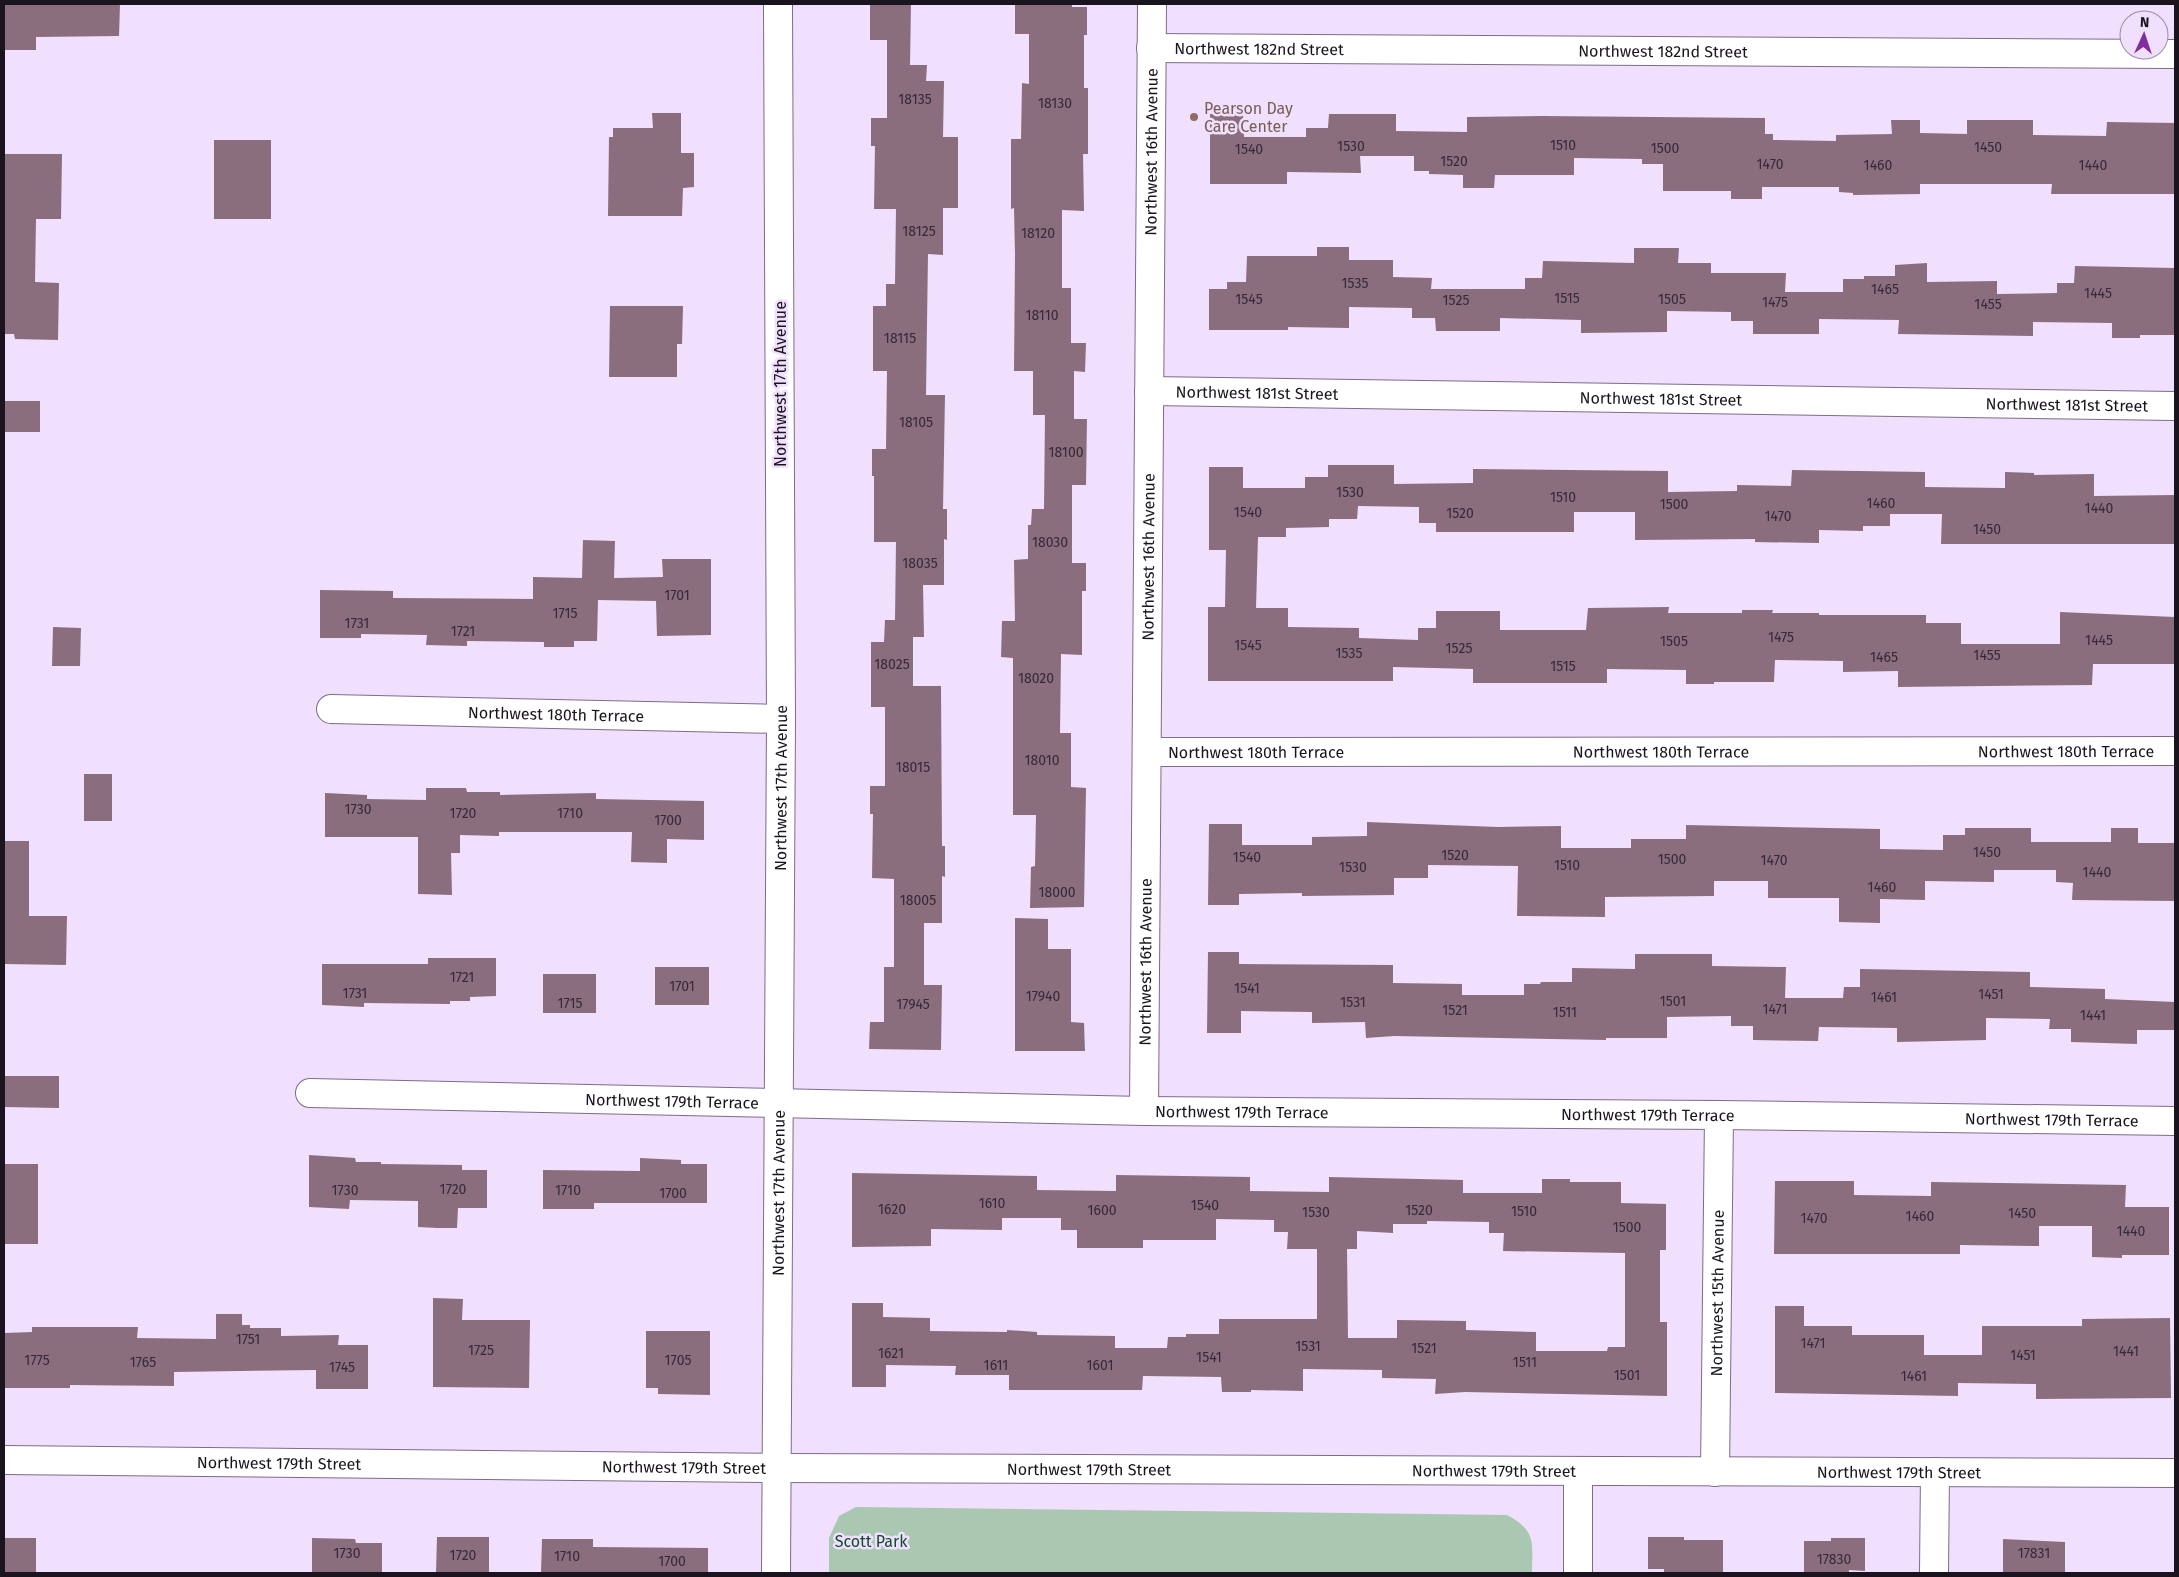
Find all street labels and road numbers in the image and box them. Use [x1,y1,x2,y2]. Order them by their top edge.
street label: Northwest 182nd Street [1174,39,1344,59]
street label: Northwest 182nd Street [1578,42,1748,61]
street label: Northwest 16th Avenue [1141,68,1162,236]
street label: Northwest 17th Avenue [771,301,790,467]
street label: Northwest 181st Street [1176,382,1339,404]
street label: Northwest 181st Street [1580,388,1743,410]
street label: Northwest 181st Street [1985,394,2149,416]
street label: Northwest 16th Avenue [1138,473,1159,641]
street label: Northwest 180th Terrace [468,703,644,726]
street label: Northwest 17th Avenue [771,705,791,871]
street label: Northwest 180th Terrace [1573,742,1749,762]
street label: Northwest 180th Terrace [1978,742,2154,761]
street label: Northwest 180th Terrace [1168,743,1344,762]
street label: Northwest 16th Avenue [1135,878,1156,1046]
street label: Northwest 179th Terrace [585,1090,759,1113]
street label: Northwest 179th Terrace [1155,1102,1329,1122]
street label: Northwest 179th Terrace [1561,1105,1735,1125]
street label: Northwest 179th Terrace [1965,1109,2139,1131]
street label: Northwest 17th Avenue [769,1110,789,1276]
street label: Northwest 15th Avenue [1707,1210,1728,1377]
street label: Northwest 179th Street [197,1453,362,1474]
street label: Northwest 179th Street [602,1457,766,1478]
street label: Northwest 179th Street [1007,1460,1171,1479]
street label: Northwest 179th Street [1412,1461,1576,1481]
street label: Northwest 179th Street [1817,1463,1981,1482]

